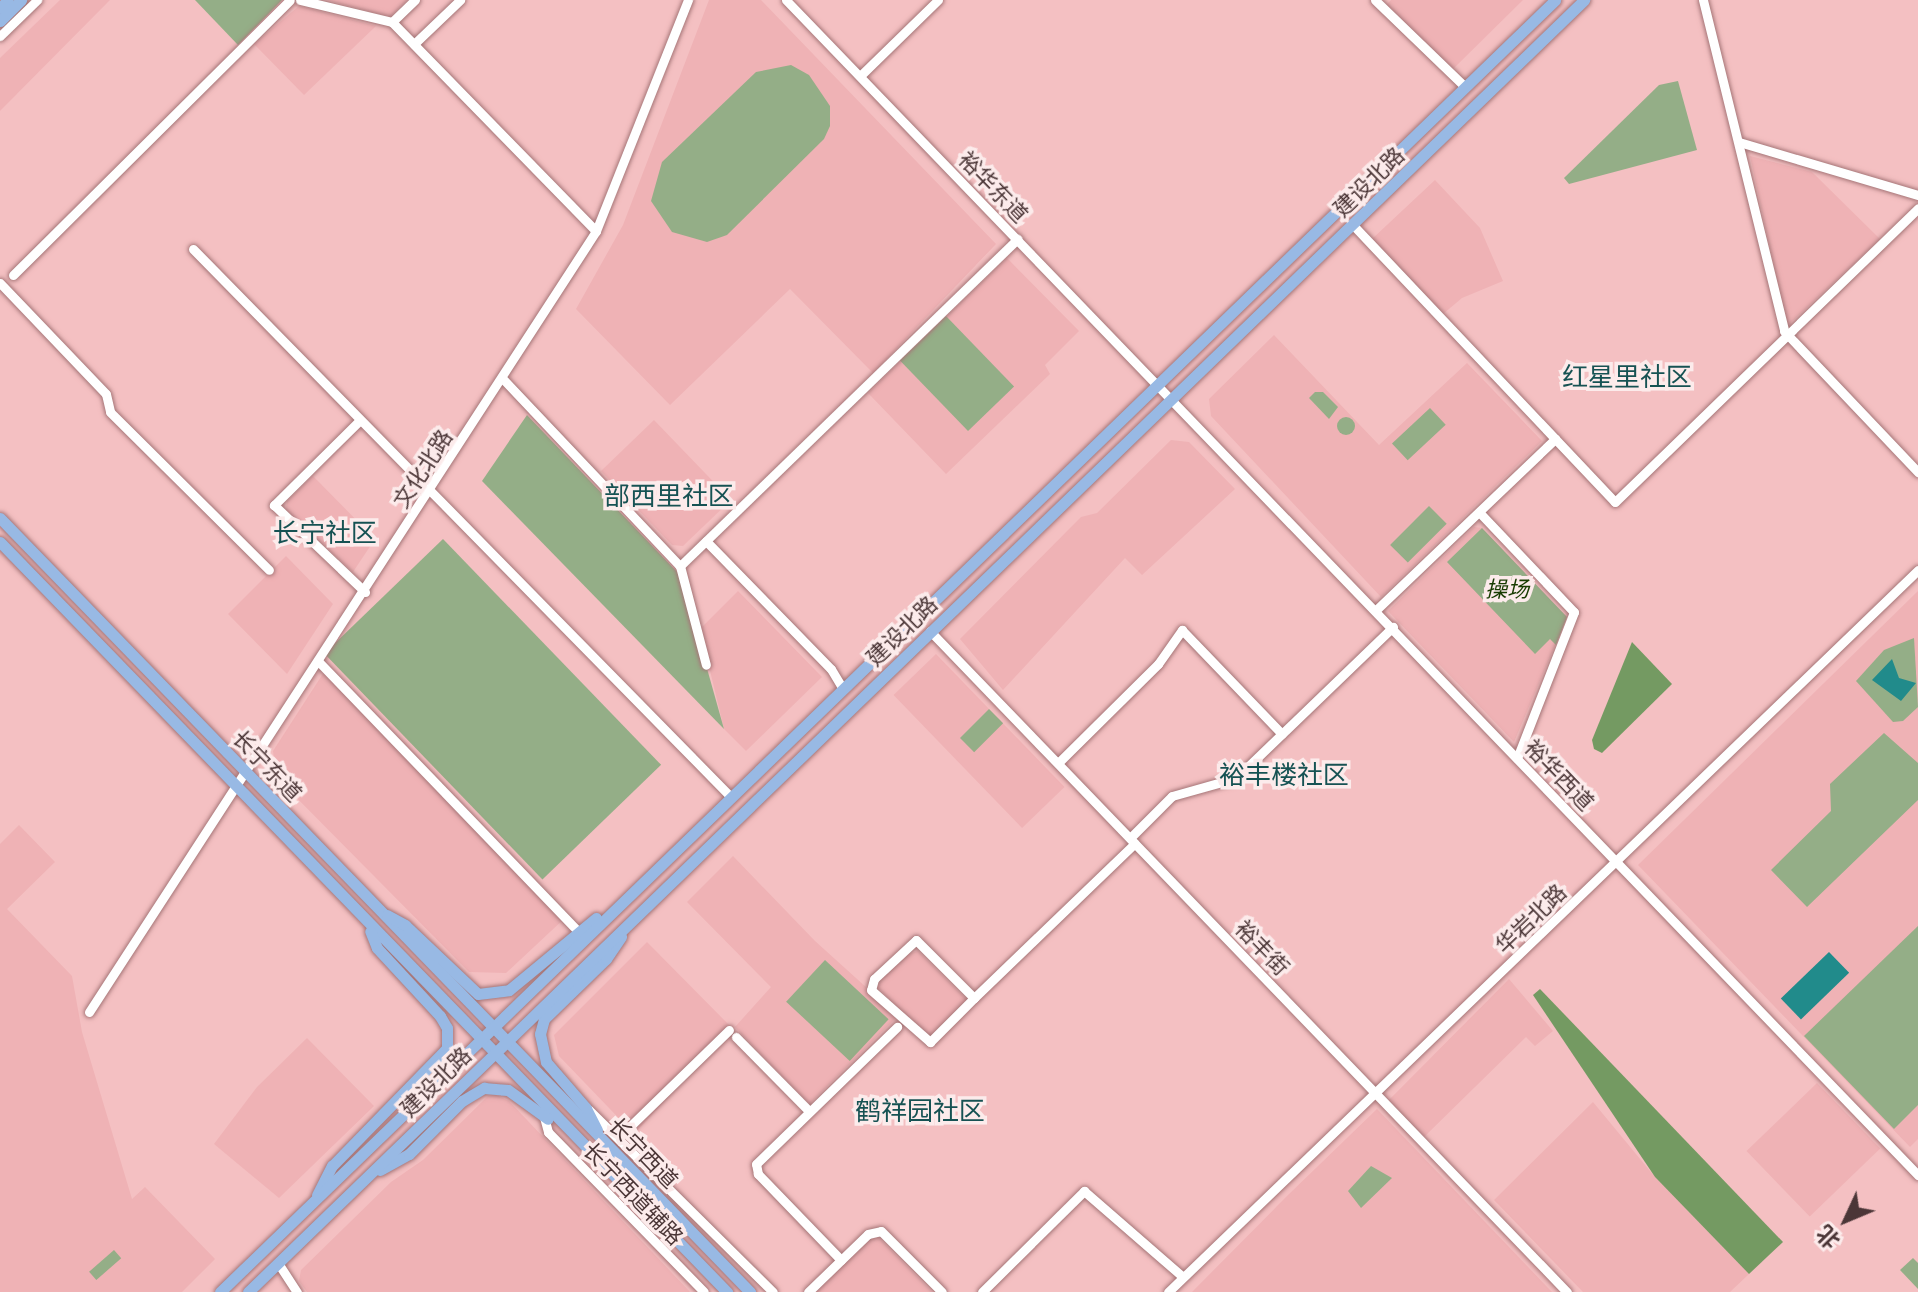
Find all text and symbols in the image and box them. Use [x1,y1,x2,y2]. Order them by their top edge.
street label: 建设北路 [1328,142,1410,222]
street label: 裕华东道 [953,146,1033,228]
district label: 红星里社区 [1562,362,1692,394]
street label: 文化北路 [388,425,458,513]
district label: 部西里社区 [604,481,734,513]
district label: 长宁社区 [273,518,377,550]
park label: 操场 [1485,577,1529,603]
street label: 建设北路 [861,591,943,671]
street label: 长宁东道 [227,725,307,807]
street label: 裕华西道 [1519,734,1599,816]
district label: 裕丰楼社区 [1219,760,1349,792]
street label: 华岩北路 [1490,879,1572,959]
street label: 裕丰街 [1230,915,1294,981]
street label: 建设北路 [395,1042,477,1122]
district label: 鹤祥园社区 [855,1096,985,1128]
street label: 长宁西道 [603,1112,683,1194]
street label: 长宁西道辅路 [578,1137,688,1251]
north arrow [1806,1180,1886,1260]
text: 北 [1811,1220,1846,1254]

